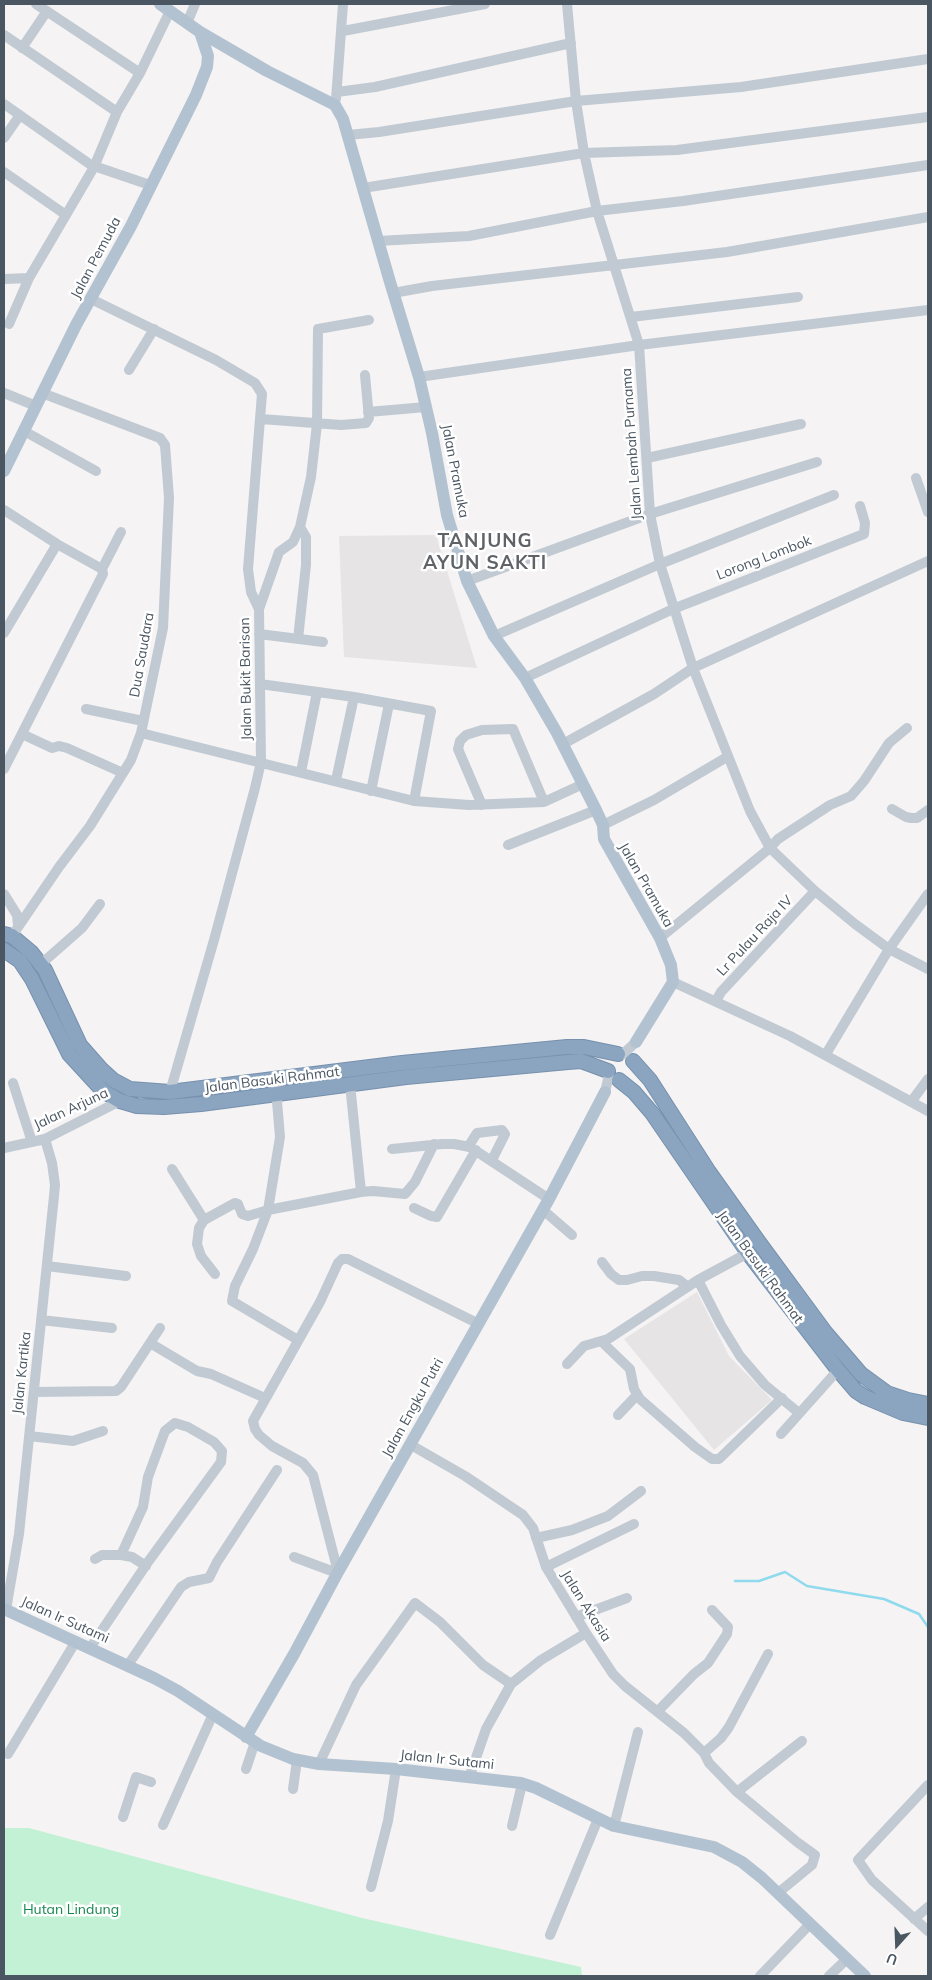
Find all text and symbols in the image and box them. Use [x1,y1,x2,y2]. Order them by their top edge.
street label: Jalan Pemuda [67,214,125,302]
street label: Jalan Lembah Purnama [618,367,646,521]
street label: Jalan Pramuka [438,423,472,519]
district label: TANJUNG AYUN SAKTI [422,530,548,574]
street label: Lorong Lombok [714,532,814,584]
street label: Dua Saudara [126,611,158,699]
street label: Jalan Bukit Barisan [237,617,255,741]
street label: Jalan Pramuka [615,840,677,930]
street label: Lr Pulau Raja IV [713,892,797,980]
street label: Jalan Basuki Rahmat [204,1063,340,1097]
street label: Jalan Arjuna [31,1084,111,1134]
street label: Jalan Basuki Rahmat [713,1207,807,1327]
street label: Jalan Kartika [9,1331,35,1415]
street label: Jalan Engku Putri [379,1355,447,1461]
street label: Jalan Akasia [557,1567,615,1645]
street label: Jalan Ir Sutami [18,1593,112,1647]
street label: Jalan Ir Sutami [399,1747,495,1773]
park label: Hutan Lindung [23,1902,119,1918]
north arrow [872,1920,922,1970]
text: U [884,1949,900,1969]

